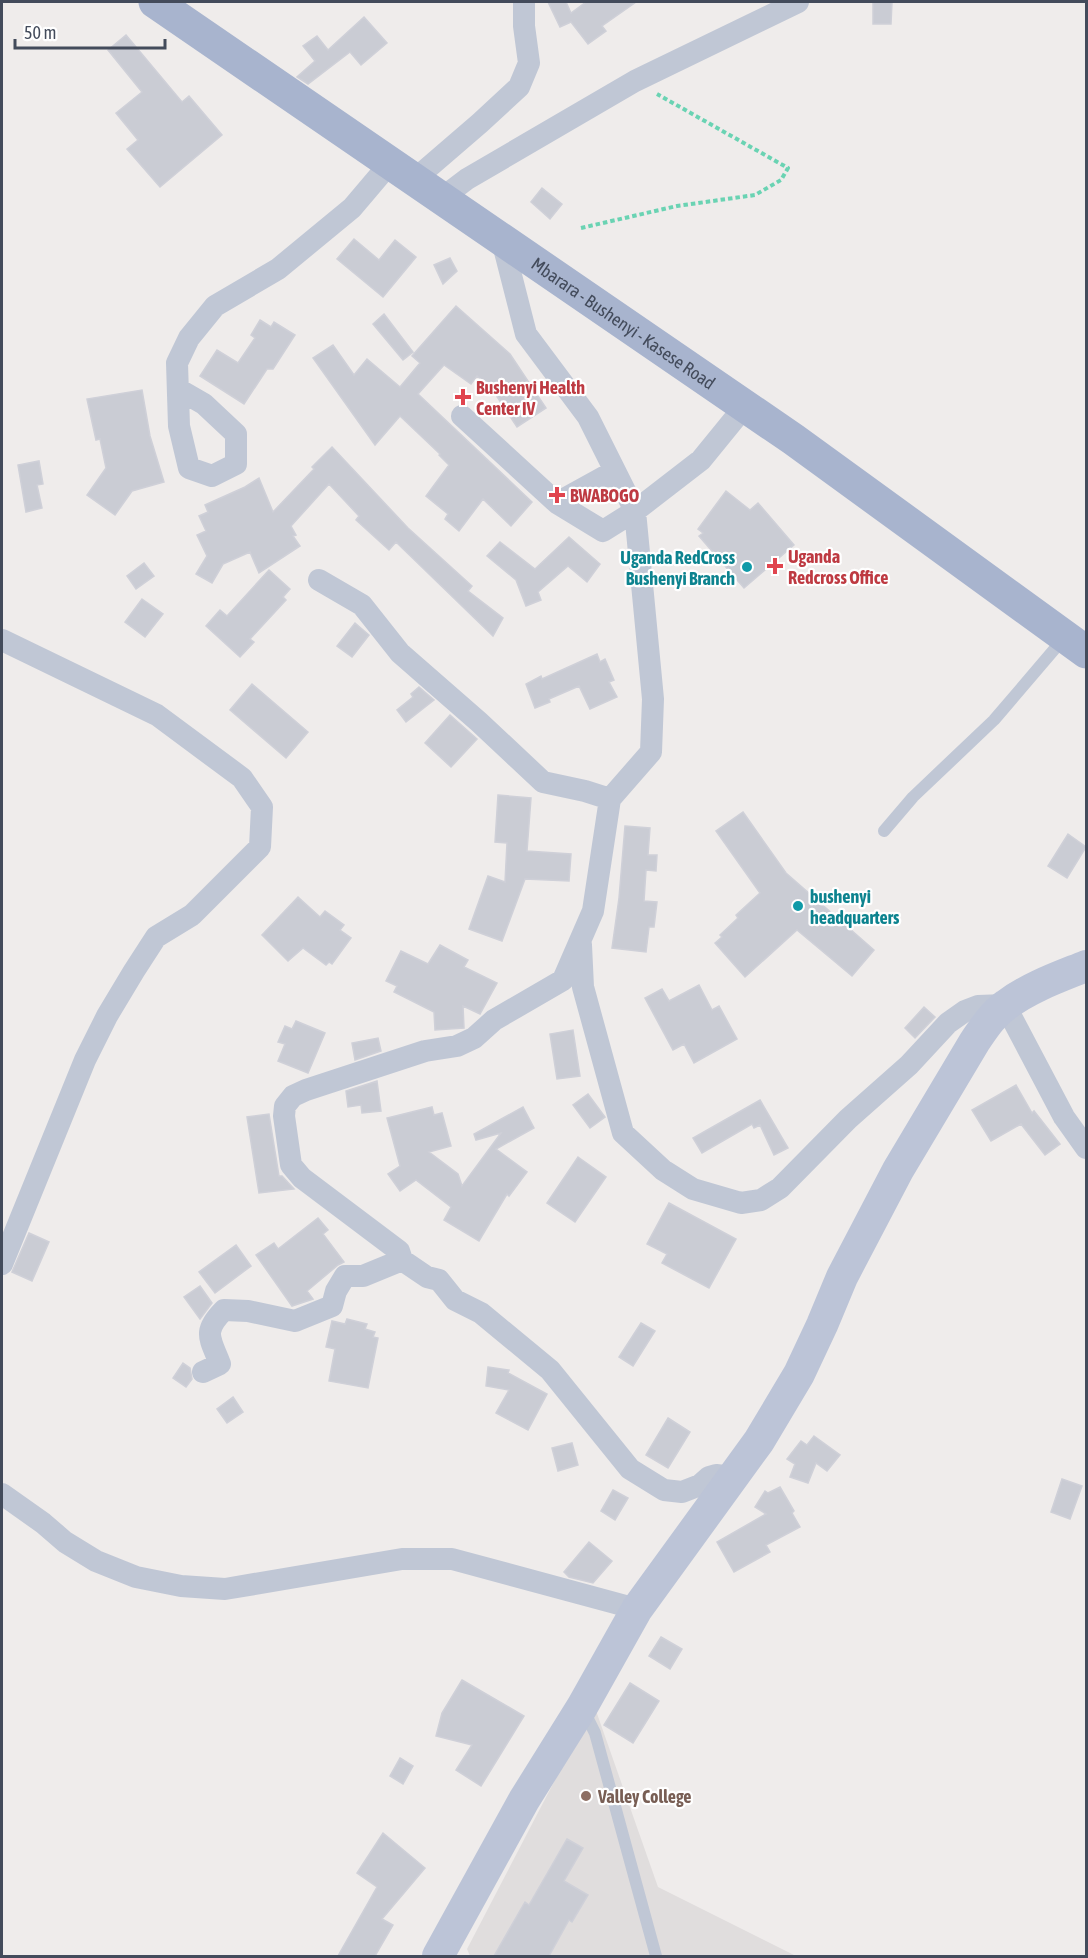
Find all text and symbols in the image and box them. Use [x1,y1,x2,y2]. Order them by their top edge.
scale bar [15,12,165,50]
text: 50 m [24,22,56,43]
street label: Mbarara - Bushenyi - Kasese Road [528,253,720,393]
place label: Bushenyi Health Center IV [476,377,585,419]
marker: Bushenyi Health Center IV [454,388,472,406]
place label: BWABOGO [570,485,639,506]
marker: BWABOGO [548,486,566,504]
place label: Uganda Redcross Office [788,546,888,588]
place label: Uganda RedCross Bushenyi Branch [620,547,736,589]
marker: Uganda Redcross Office [766,557,784,575]
marker: Uganda RedCross Bushenyi Branch [740,560,754,574]
place label: bushenyi headquarters [810,886,900,928]
marker: bushenyi headquarters [791,899,805,913]
place label: Valley College [597,1786,692,1807]
marker: Valley College [579,1789,593,1803]

